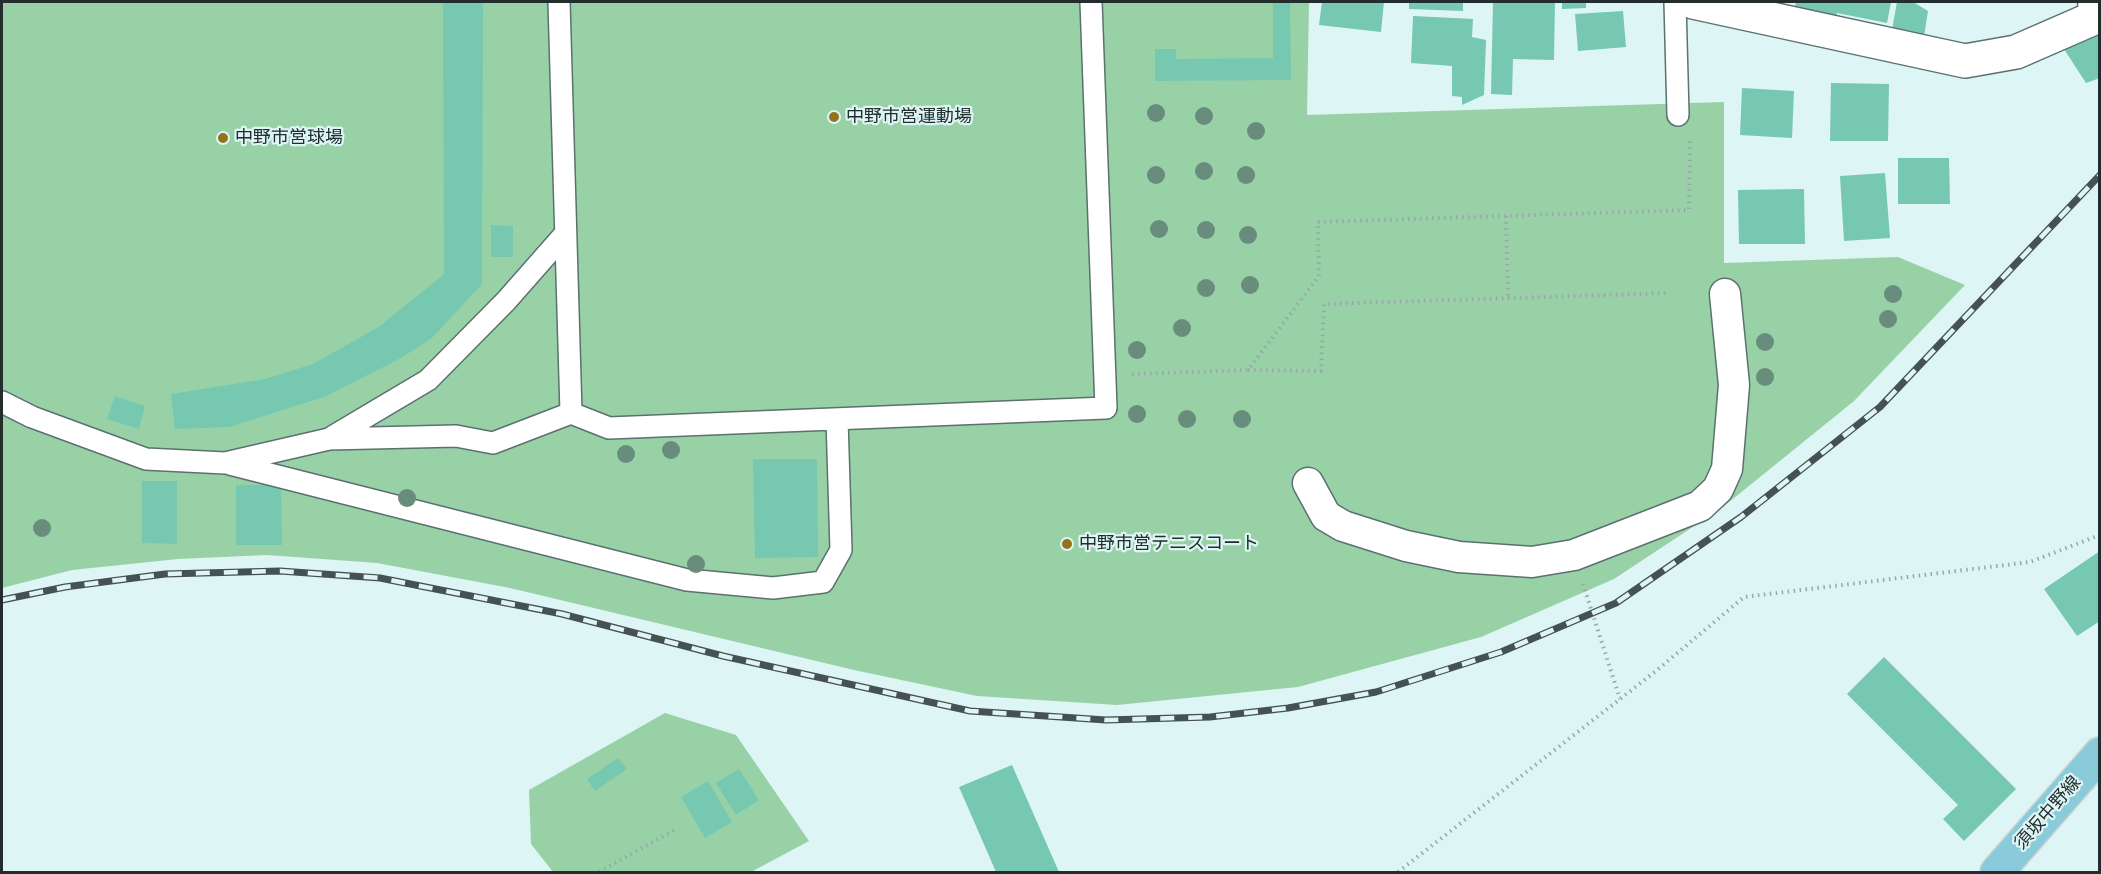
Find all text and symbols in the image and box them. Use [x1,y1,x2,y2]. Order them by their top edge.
place label: 中野市営運動場 [846,106,972,128]
marker: 中野市営運動場 [827,110,841,124]
place label: 中野市営球場 [235,127,343,149]
marker: 中野市営球場 [216,131,230,145]
place label: 中野市営テニスコート [1079,533,1259,555]
marker: 中野市営テニスコート [1060,537,1074,551]
street label: 須坂中野線 [2010,772,2086,854]

